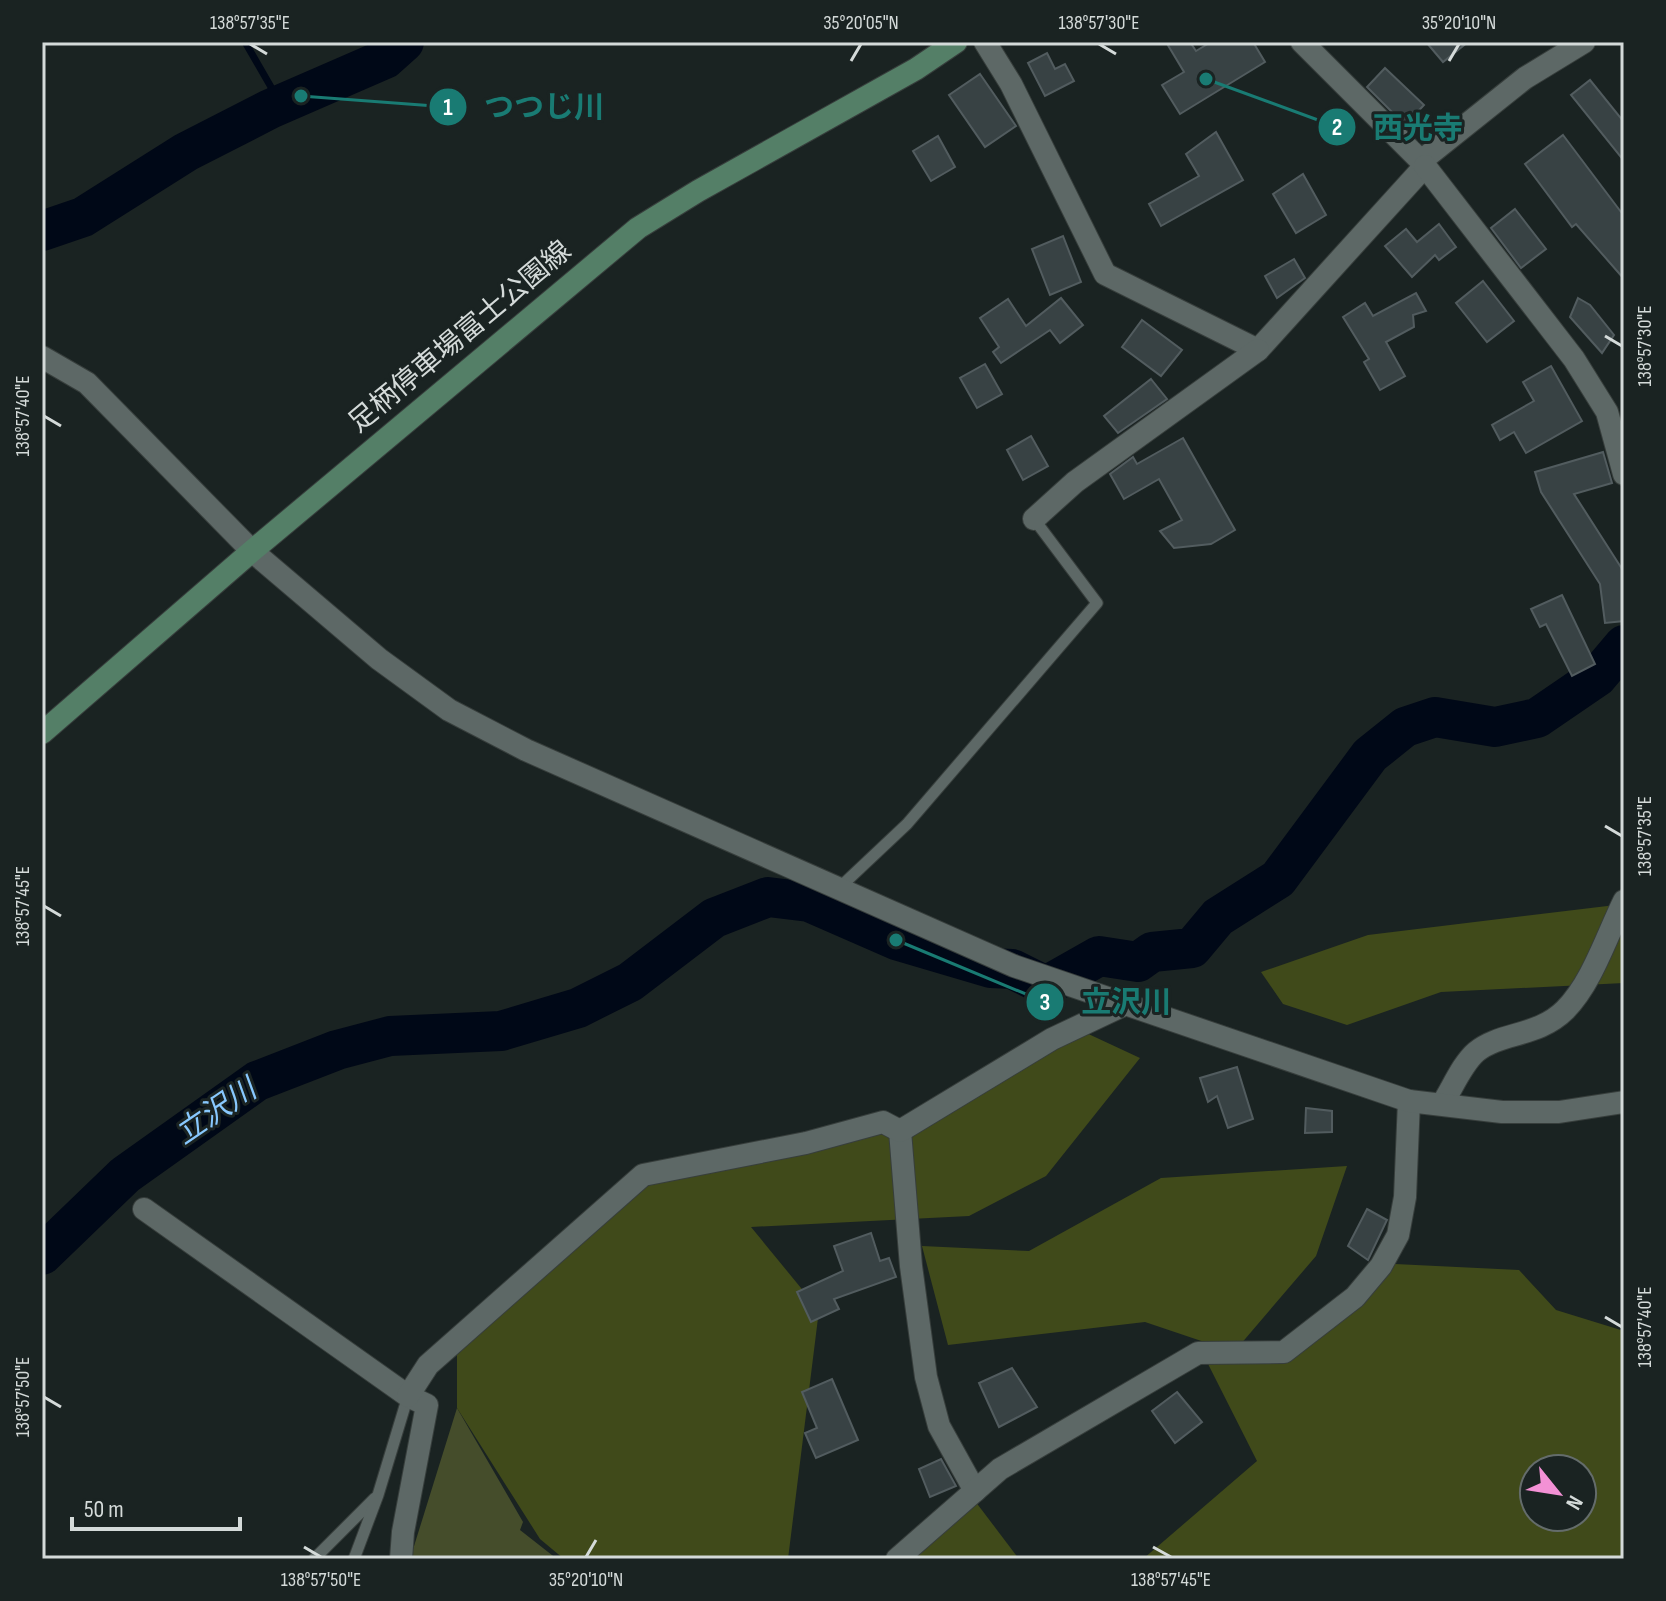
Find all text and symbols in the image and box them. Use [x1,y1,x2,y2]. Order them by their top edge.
text: 138°57'35"E [210,11,290,35]
text: 35°20'05"N [823,11,899,35]
text: 138°57'30"E [1059,11,1139,35]
text: 35°20'10"N [1422,11,1496,35]
callout: つつじ川 [428,80,620,134]
text: つつじ川 [484,90,604,126]
text: 1 [443,93,453,122]
callout: 西光寺 [1317,100,1479,154]
text: 西光寺 [1373,111,1463,147]
text: 2 [1332,113,1342,142]
street label: 足柄停車場富士公園線 [342,234,578,440]
text: 138°57'30"E [1633,306,1657,386]
text: 138°57'40"E [11,376,35,456]
text: 138°57'35"E [1633,796,1657,876]
text: 138°57'45"E [11,866,35,946]
callout: 立沢川 [1025,975,1187,1029]
text: 立沢川 [1081,985,1171,1021]
text: 3 [1040,988,1050,1017]
water label: 立沢川 [169,1070,266,1152]
text: 138°57'40"E [1633,1287,1657,1367]
text: 138°57'50"E [11,1357,35,1437]
north arrow [1518,1453,1598,1533]
scale bar [72,1481,240,1531]
text: N [1559,1490,1589,1514]
text: 50 m [84,1495,124,1524]
text: 138°57'50"E [281,1568,361,1592]
text: 35°20'10"N [549,1568,623,1592]
text: 138°57'45"E [1131,1568,1211,1592]

